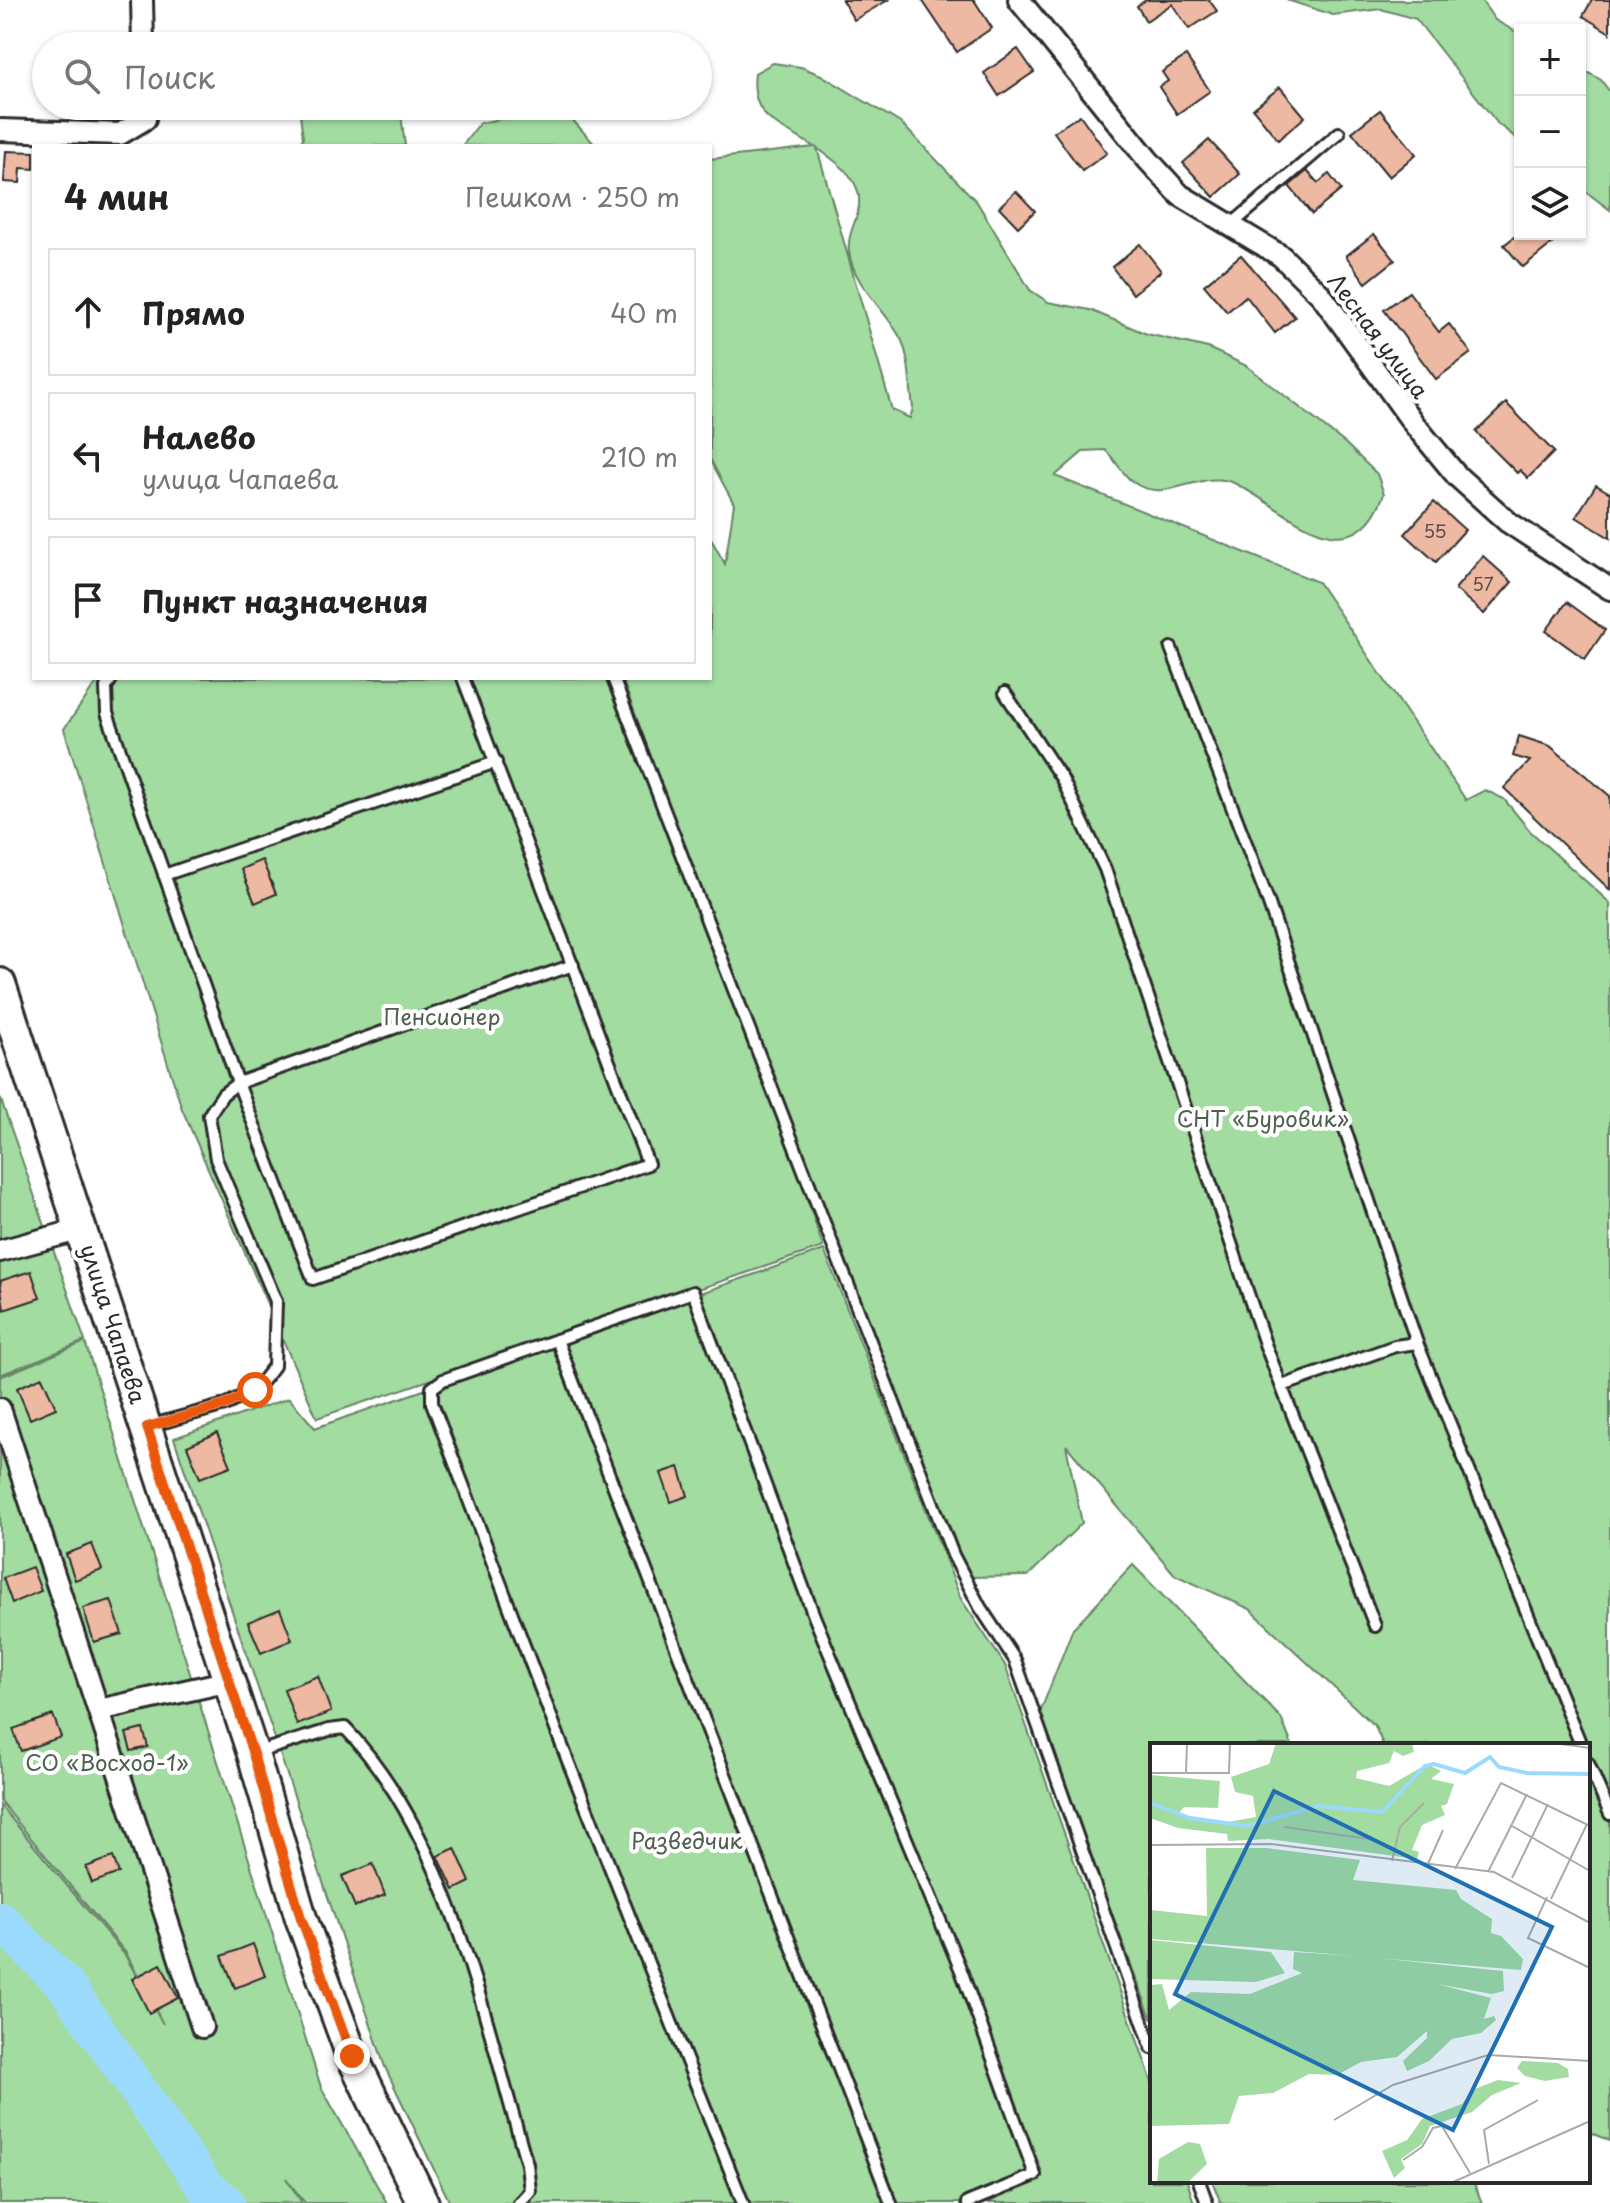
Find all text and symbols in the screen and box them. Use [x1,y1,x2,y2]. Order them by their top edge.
map controls [1514,24,1586,240]
button: + [1514,24,1586,96]
search box [32,32,712,120]
icon: search [60,54,104,98]
text: Поиск [124,54,215,99]
button: − [1514,96,1586,168]
button: layers [1514,168,1586,240]
text: 4 мин [64,170,169,222]
text: Пешком · 250 m [465,177,680,216]
street label: Лесная улица [1321,265,1437,405]
icon: ahead [66,290,110,334]
text: Прямо [142,290,245,335]
text: 40 m [610,293,678,332]
text: Налево [142,414,256,459]
icon: left [66,434,110,478]
text: 210 m [601,437,678,476]
text: улица Чапаева [142,459,338,498]
house number: 55 [1423,517,1447,544]
house number: 57 [1472,570,1494,597]
icon: arrive [66,578,110,622]
text: Пункт назначения [142,578,428,623]
park label: Пенсионер [384,999,500,1032]
park label: СНТ «Буровик» [1177,1101,1349,1134]
street label: улица Чапаева [73,1240,156,1408]
route start [237,1372,273,1408]
inset map [1150,1743,1590,2183]
park label: СО «Восход-1» [25,1745,189,1778]
park label: Разведчик [631,1823,744,1856]
route end [334,2038,370,2074]

